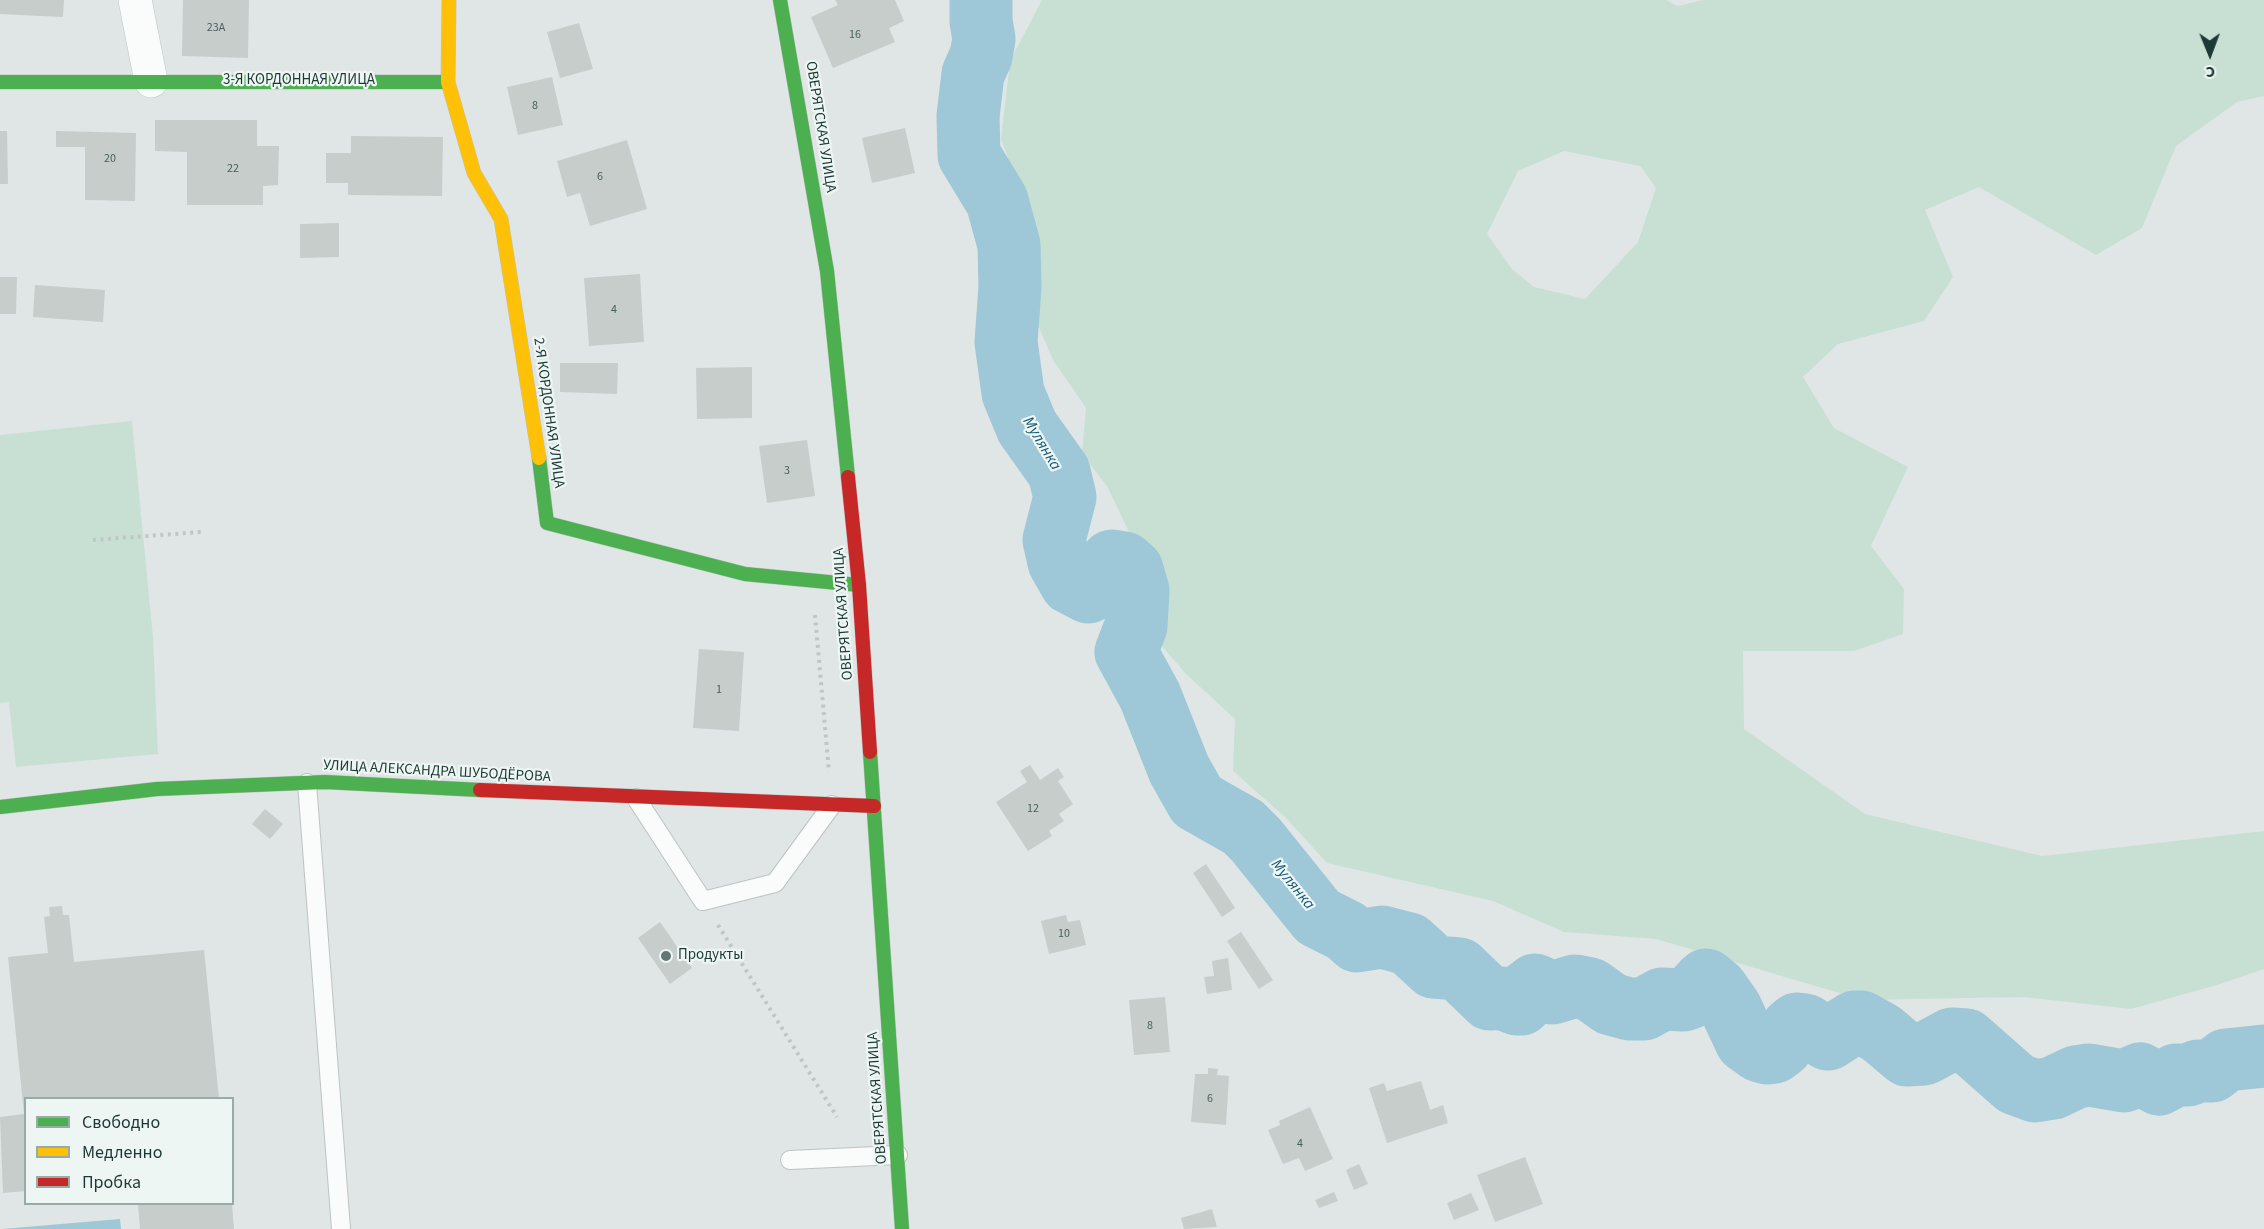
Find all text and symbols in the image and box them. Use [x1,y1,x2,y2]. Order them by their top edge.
house number: 23А [207,21,225,35]
north arrow [2180,24,2240,84]
house number: 16 [849,28,861,42]
street label: ОВЕРЯТСКАЯ УЛИЦА [801,60,839,194]
text: С [2205,61,2215,83]
street label: 3-Я КОРДОННАЯ УЛИЦА [223,72,375,90]
house number: 8 [532,99,538,113]
house number: 20 [104,152,116,166]
house number: 22 [227,162,239,176]
house number: 6 [597,170,603,184]
house number: 4 [611,303,617,317]
street label: 2-Я КОРДОННАЯ УЛИЦА [529,337,567,489]
water label: Мулянка [1018,414,1064,474]
house number: 3 [784,464,790,478]
street label: ОВЕРЯТСКАЯ УЛИЦА [830,547,858,681]
house number: 1 [716,683,722,697]
street label: УЛИЦА АЛЕКСАНДРА ШУБОДЁРОВА [323,757,551,787]
house number: 12 [1027,802,1039,816]
water label: Мулянка [1266,856,1318,914]
house number: 10 [1058,927,1070,941]
place label: Пpoдукты [678,947,743,965]
marker: Пpoдукты [659,949,673,963]
house number: 8 [1147,1019,1153,1033]
street label: ОВЕРЯТСКАЯ УЛИЦА [864,1031,892,1165]
house number: 6 [1207,1092,1213,1106]
legend [24,1097,234,1205]
text: Свободно [82,1110,160,1135]
house number: 4 [1297,1137,1303,1151]
text: Медленно [82,1140,162,1165]
text: Пробка [82,1170,141,1195]

